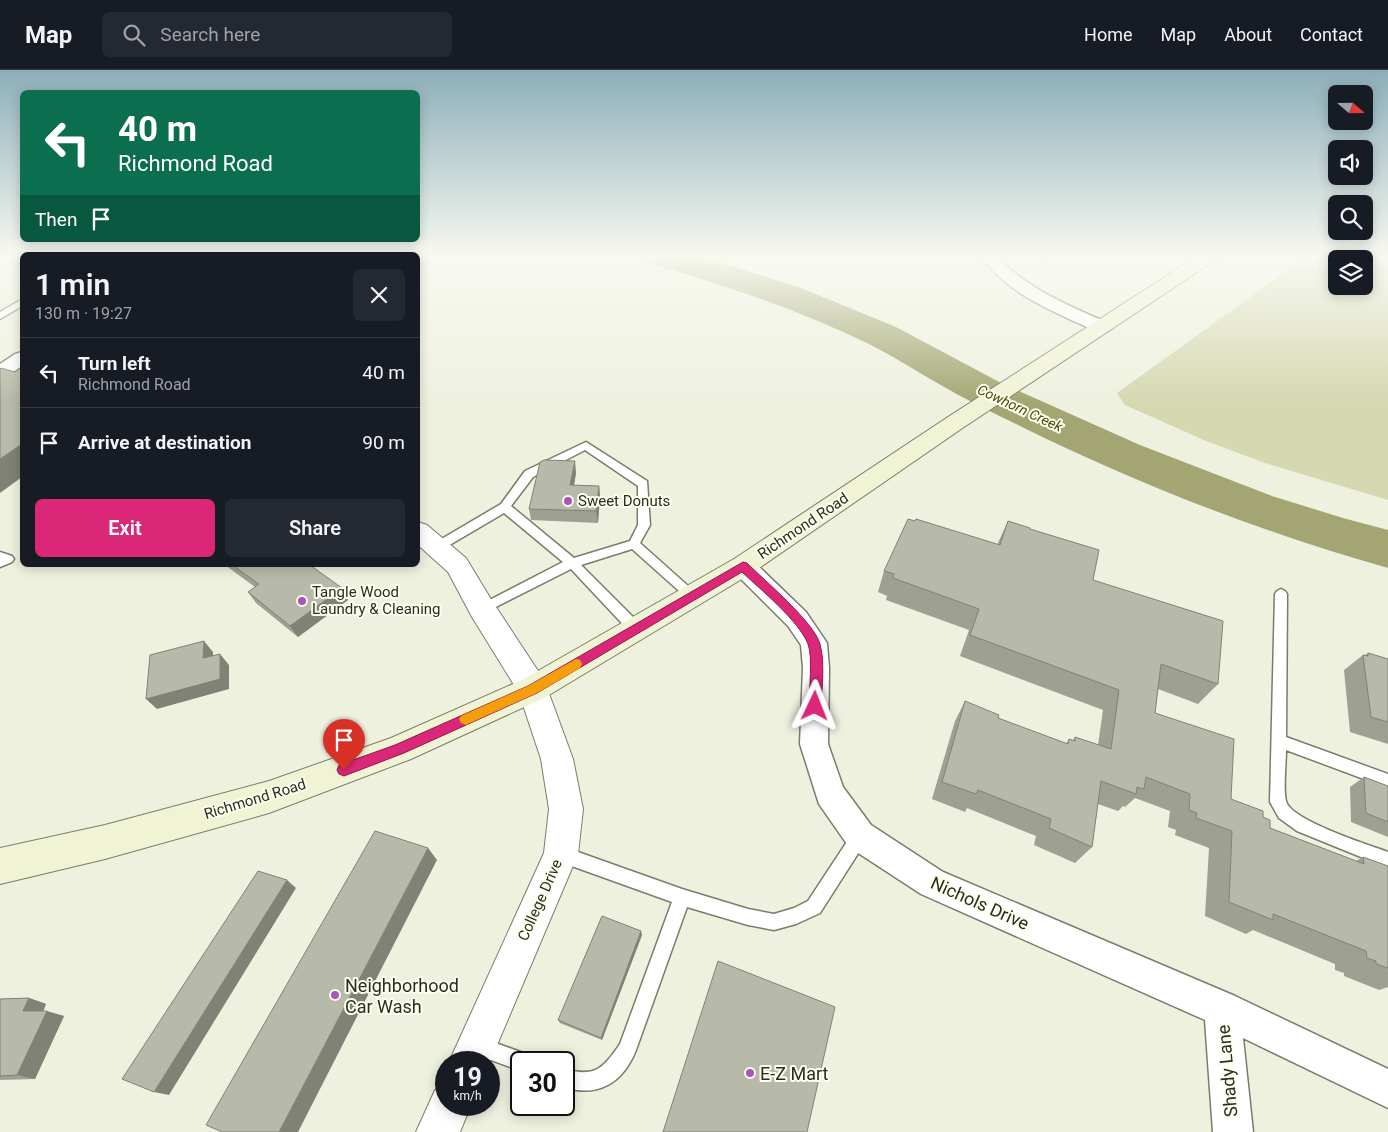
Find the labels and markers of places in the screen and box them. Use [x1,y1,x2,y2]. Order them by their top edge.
place label: Sweet Donuts [578,492,670,510]
marker: Sweet Donuts [562,495,574,507]
place label: Tangle Wood Laundry & Cleaning [312,583,441,618]
marker: Tangle Wood Laundry & Cleaning [296,595,308,607]
pin [323,719,365,770]
place label: Neighborhood Car Wash [345,975,459,1017]
marker: Neighborhood Car Wash [329,989,341,1001]
place label: E-Z Mart [760,1063,828,1084]
marker: E-Z Mart [744,1067,756,1079]

